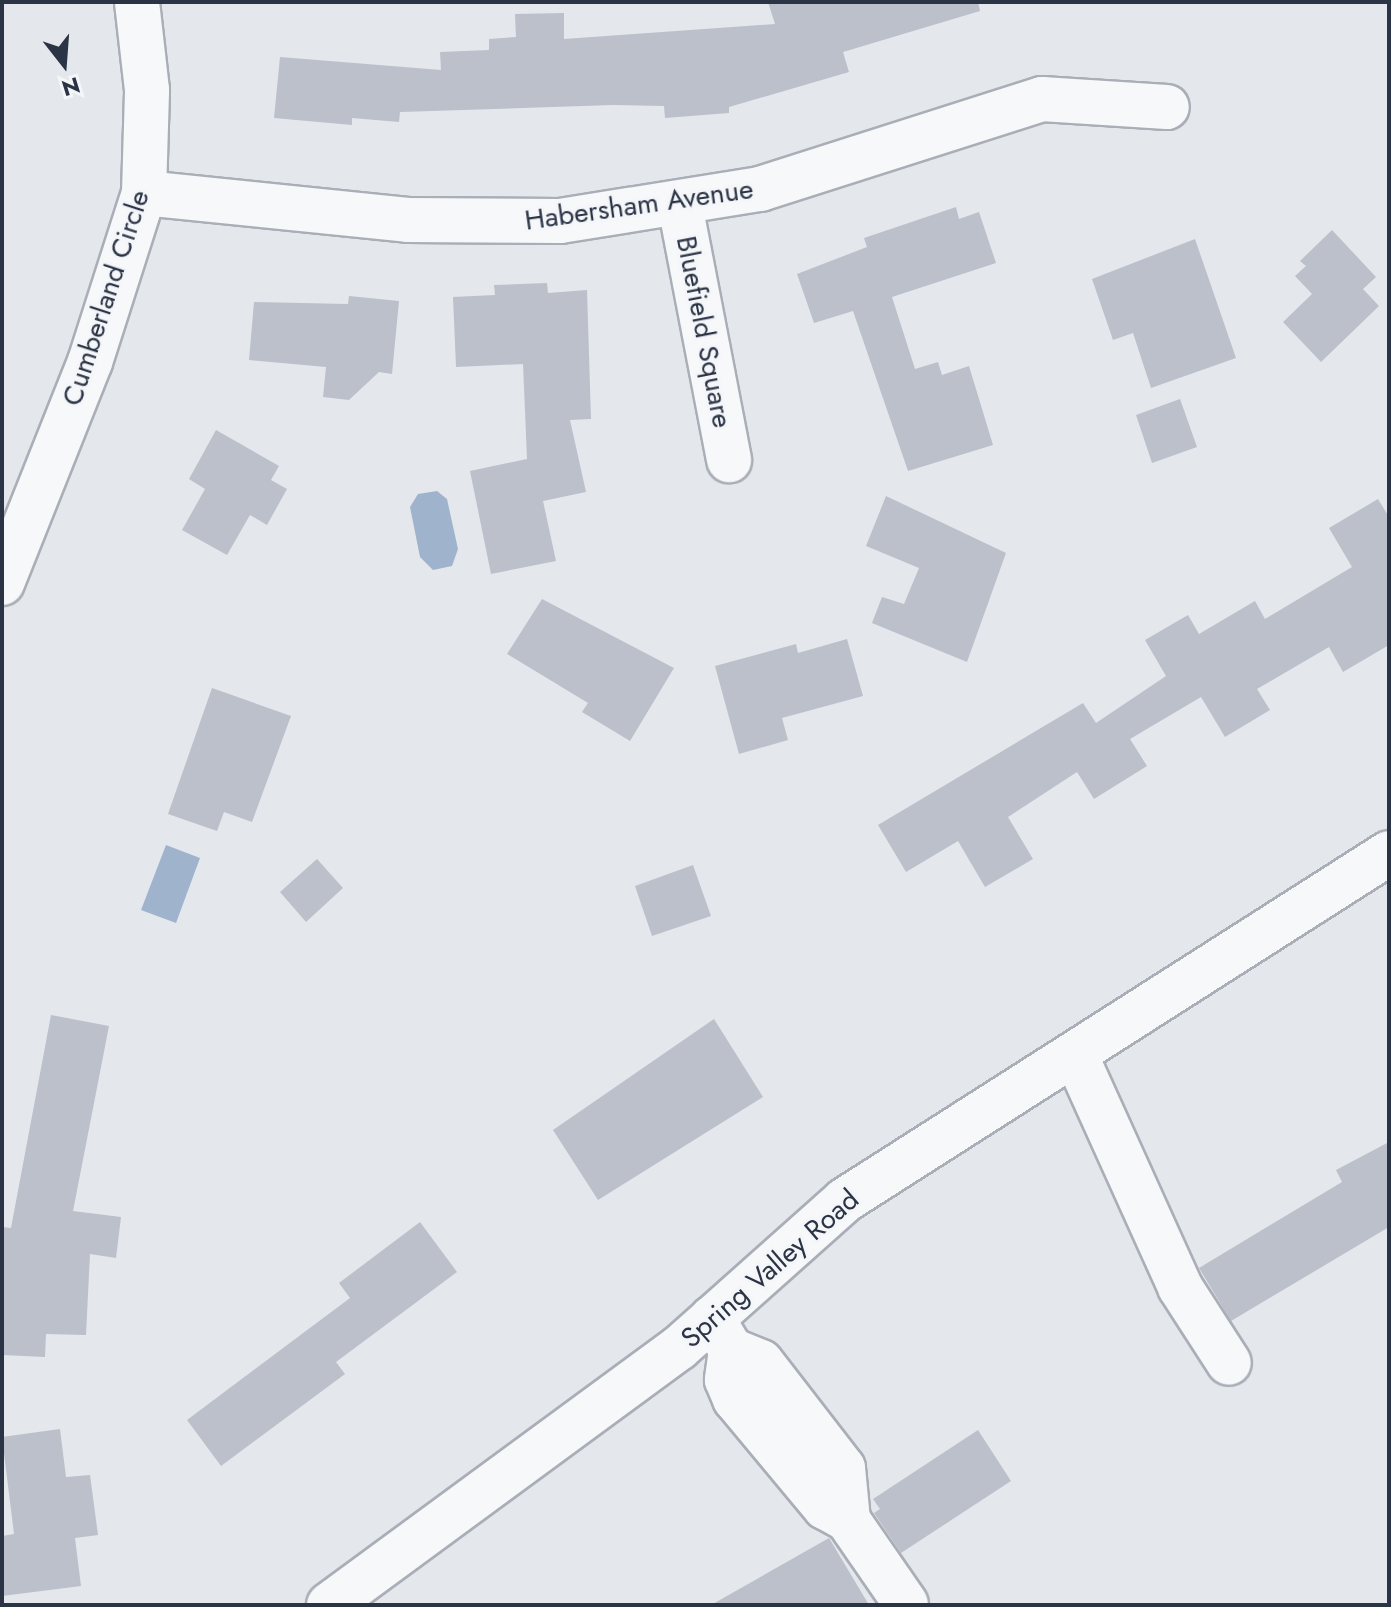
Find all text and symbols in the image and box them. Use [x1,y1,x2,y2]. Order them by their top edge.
north arrow [24,24,104,104]
text: N [58,69,84,105]
street label: Habersham Avenue [523,172,755,238]
street label: Cumberland Circle [55,186,157,410]
street label: Bluefield Square [669,233,739,431]
street label: Spring Valley Road [674,1183,866,1355]

